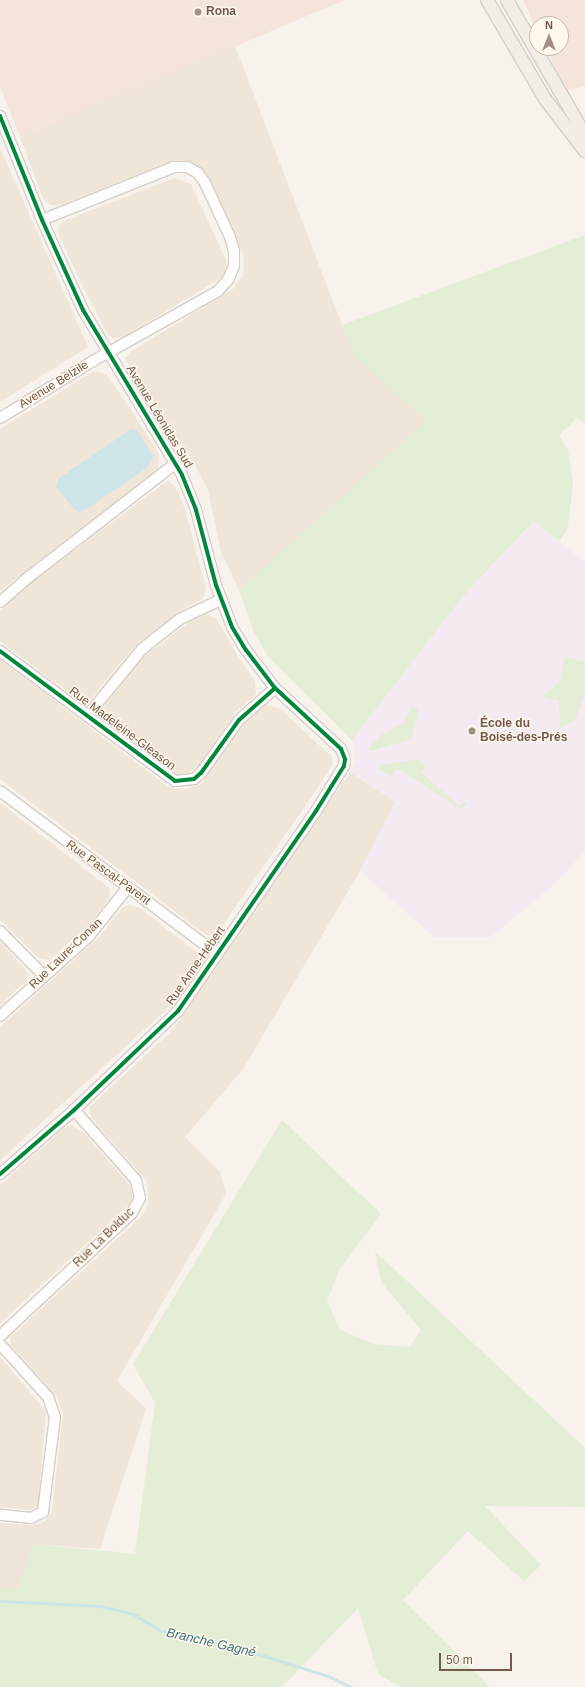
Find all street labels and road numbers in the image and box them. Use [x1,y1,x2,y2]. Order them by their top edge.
street label: Avenue Belzile [17,358,91,412]
street label: Avenue Léonidas Sud [123,363,195,471]
street label: Rue Madeleine-Gleason [66,684,178,774]
street label: Rue Pascal-Parent [63,838,153,908]
street label: Rue Laure-Conan [27,916,105,992]
street label: Rue Anne-Hébert [163,924,229,1008]
street label: Rue La Bolduc [71,1205,137,1271]

